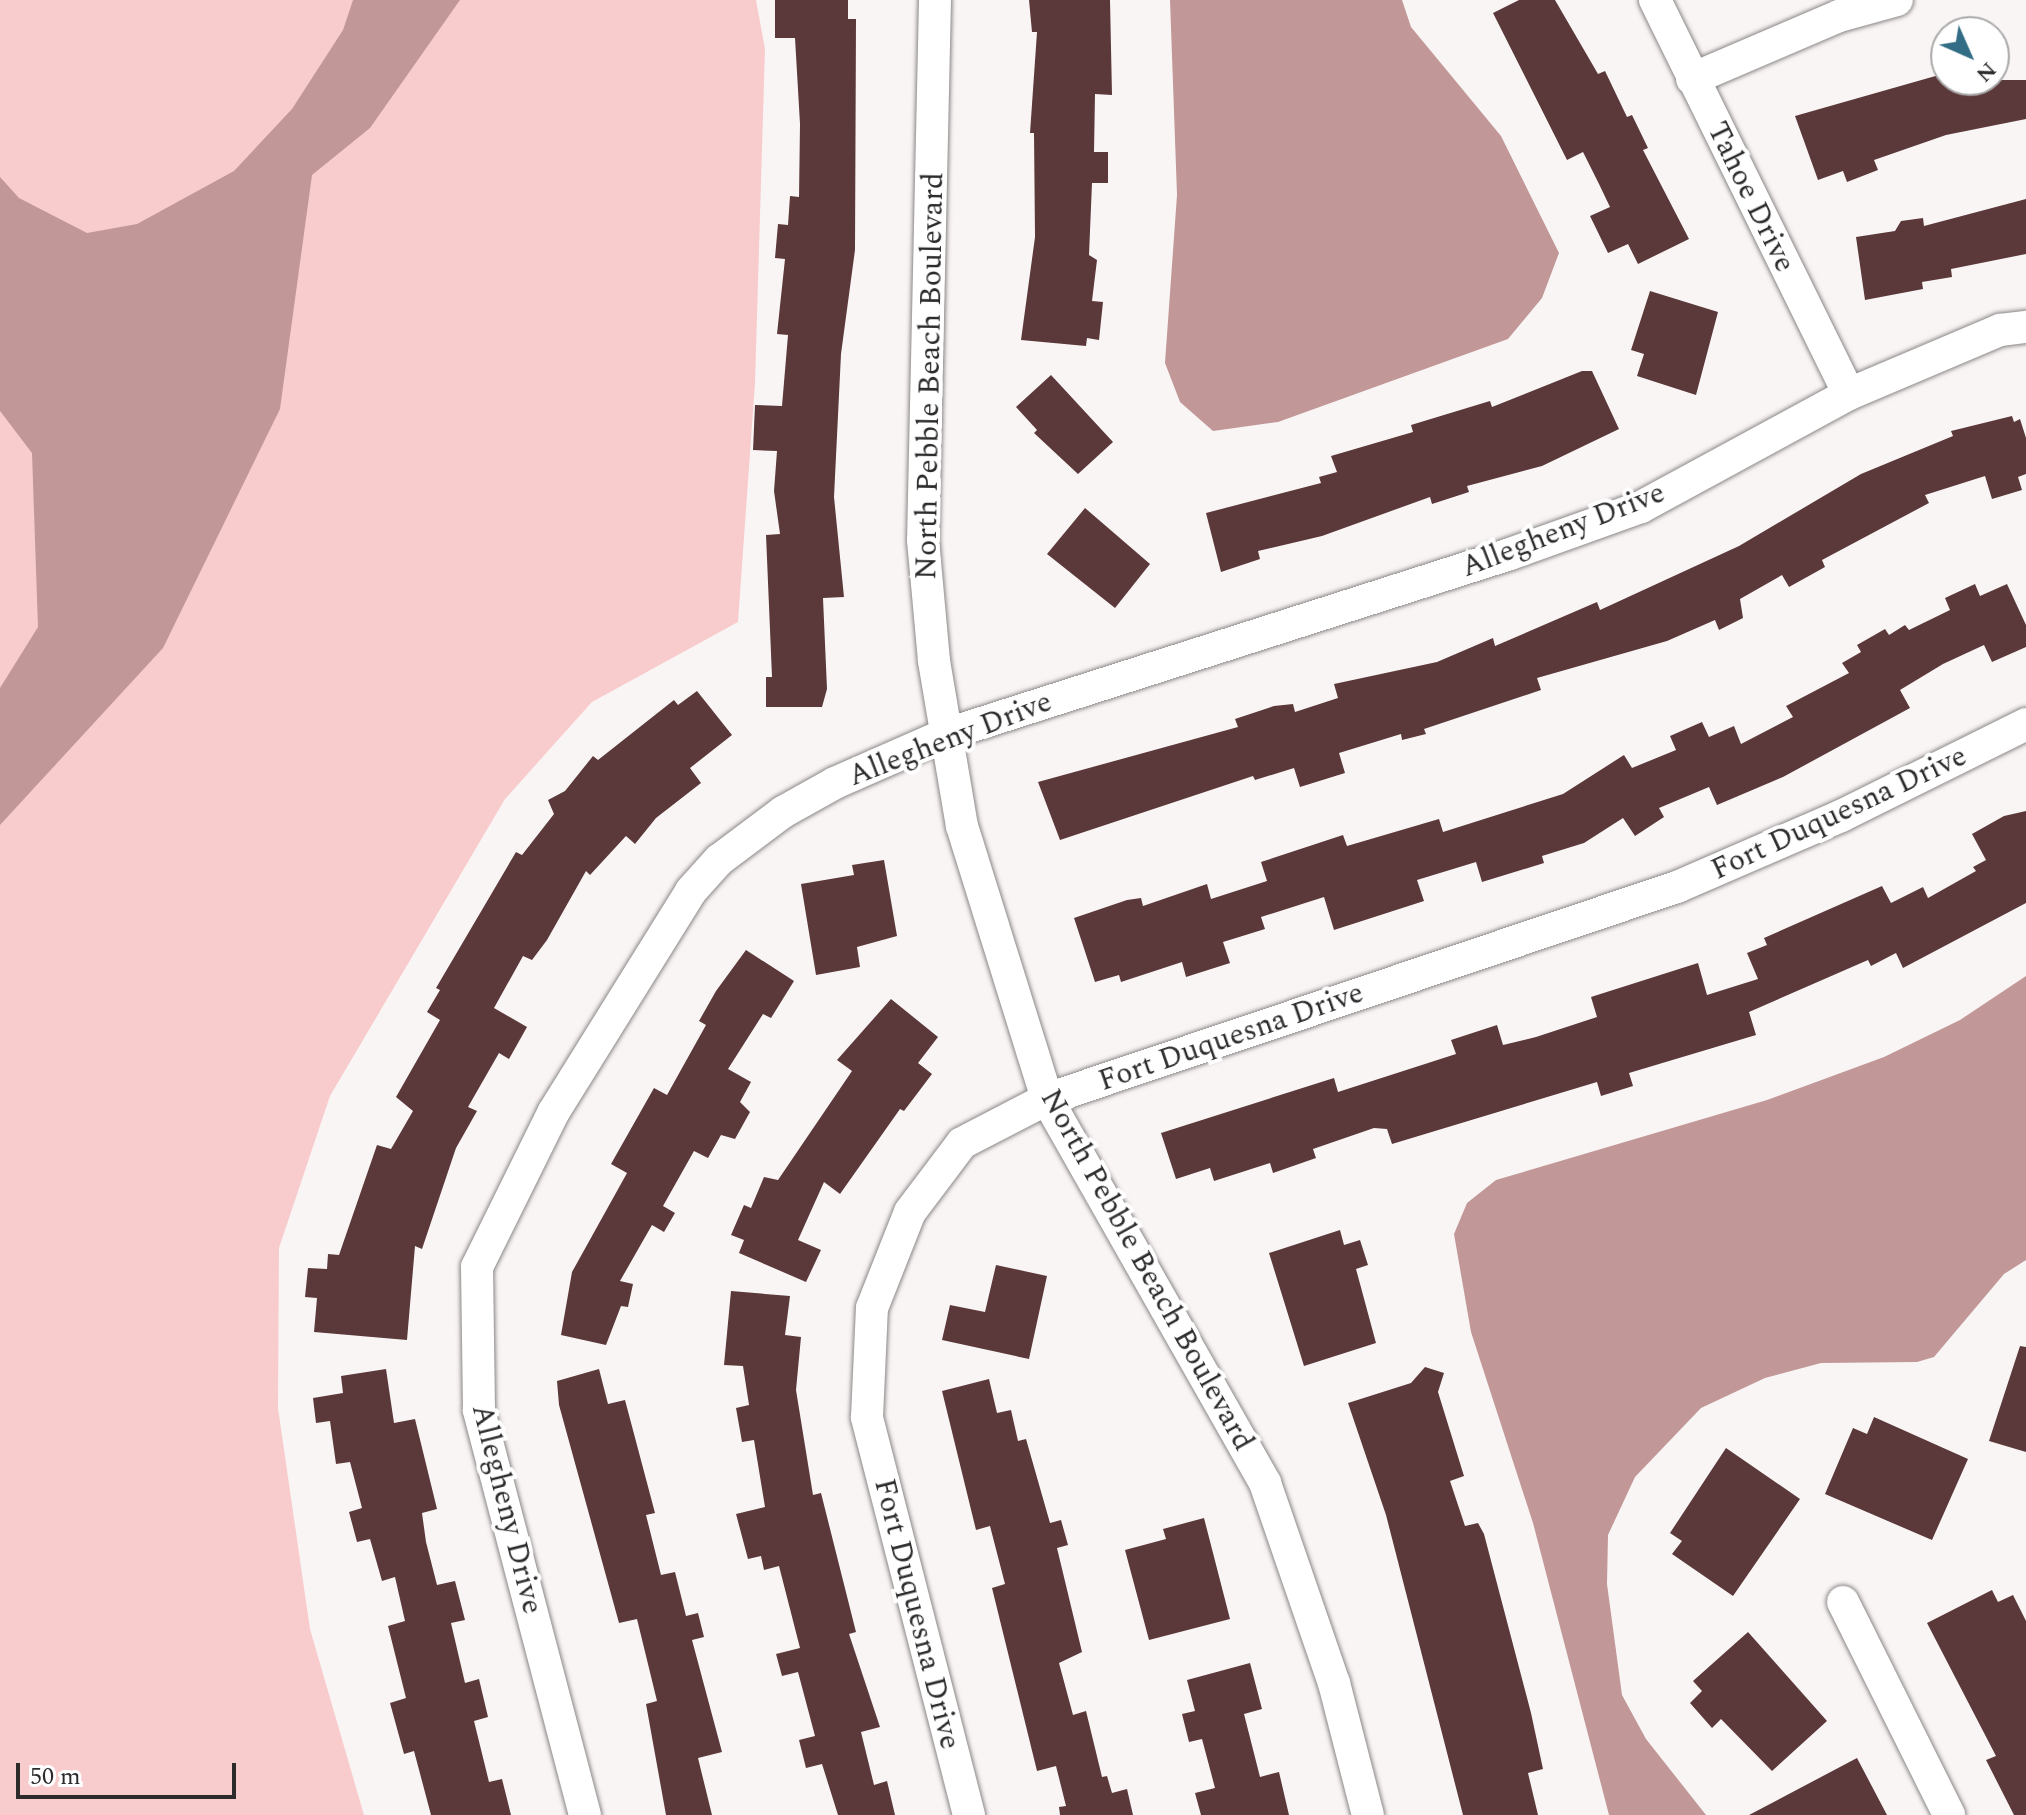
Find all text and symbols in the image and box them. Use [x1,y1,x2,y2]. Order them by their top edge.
north arrow [1930,16,2010,96]
text: N [1968,54,2004,90]
street label: Tahoe Drive [1699,116,1803,278]
street label: North Pebble Beach Boulevard [908,172,952,580]
street label: Allegheny Drive [1456,475,1670,585]
street label: Allegheny Drive [843,684,1057,794]
street label: Fort Duquesna Drive [1705,738,1973,888]
street label: Fort Duquesna Drive [1094,975,1368,1099]
street label: North Pebble Beach Boulevard [1032,1083,1262,1457]
street label: Allegheny Drive [464,1400,550,1618]
street label: Fort Duquesna Drive [866,1475,968,1753]
scale bar [20,1747,240,1797]
text: 50 m [30,1759,81,1795]

